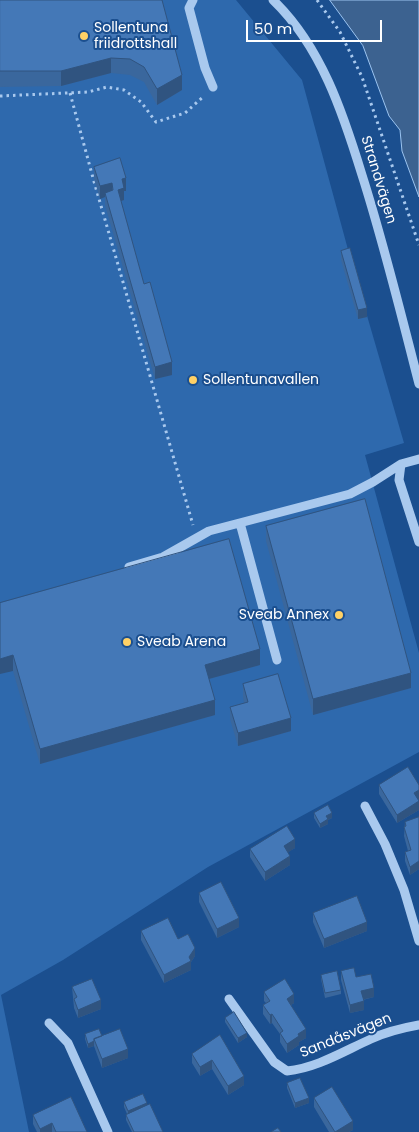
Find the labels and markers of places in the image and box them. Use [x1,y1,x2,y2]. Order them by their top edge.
place label: Sollentuna friidrottshall [94,20,177,52]
marker: Sollentuna friidrottshall [78,30,90,42]
place label: Sollentunavallen [203,372,319,388]
marker: Sollentunavallen [187,374,199,386]
place label: Sveab Annex [239,607,329,623]
marker: Sveab Annex [333,609,345,621]
place label: Sveab Arena [137,634,226,650]
marker: Sveab Arena [121,636,133,648]

